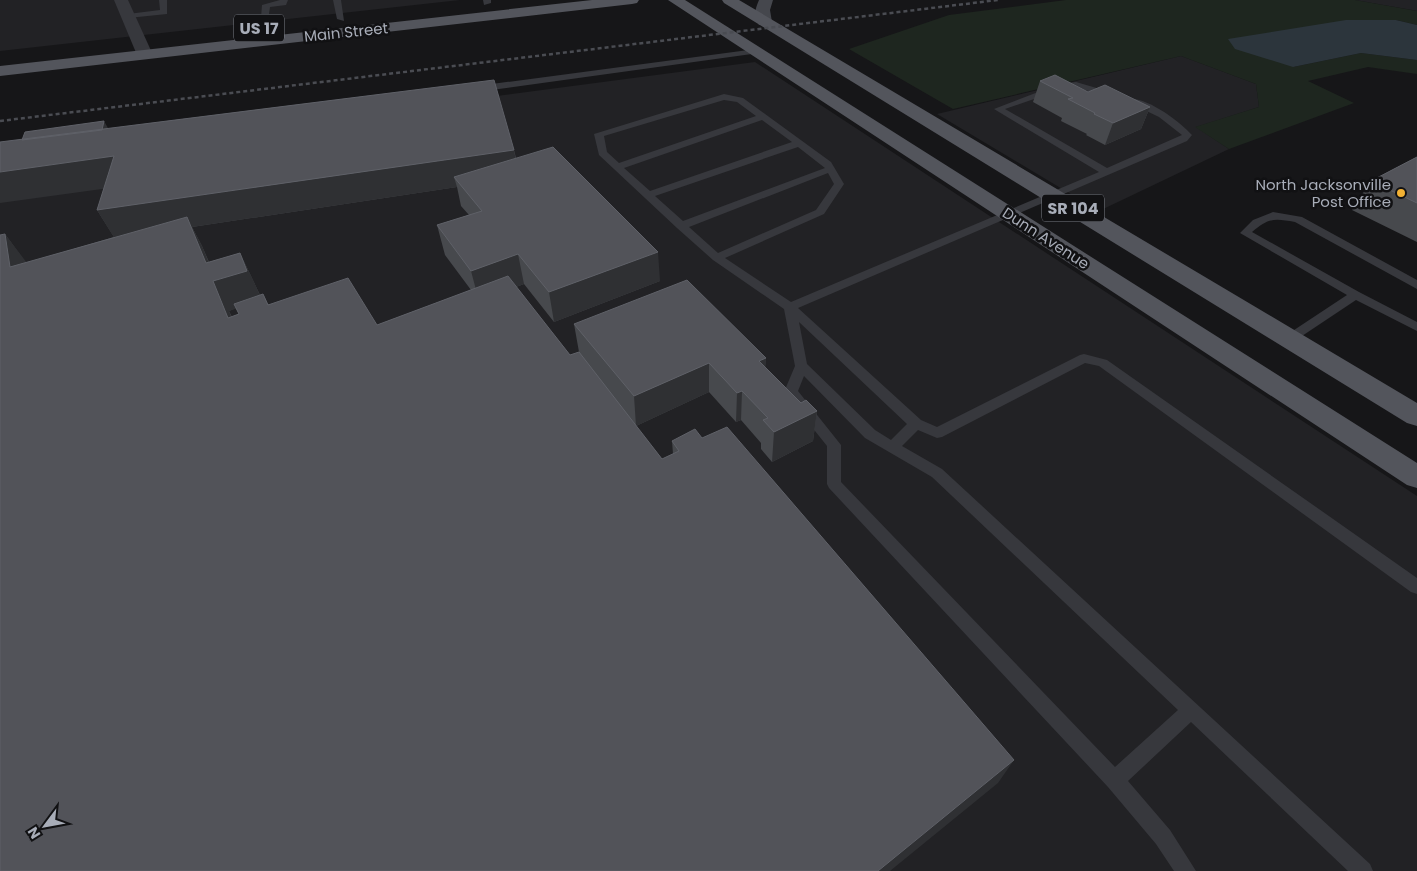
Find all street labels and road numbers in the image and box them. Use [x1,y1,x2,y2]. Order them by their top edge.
road number: US 17 [234,14,284,42]
street label: Main Street [303,17,389,47]
road number: SR 104 [1042,194,1104,222]
street label: Dunn Avenue [998,202,1094,274]

